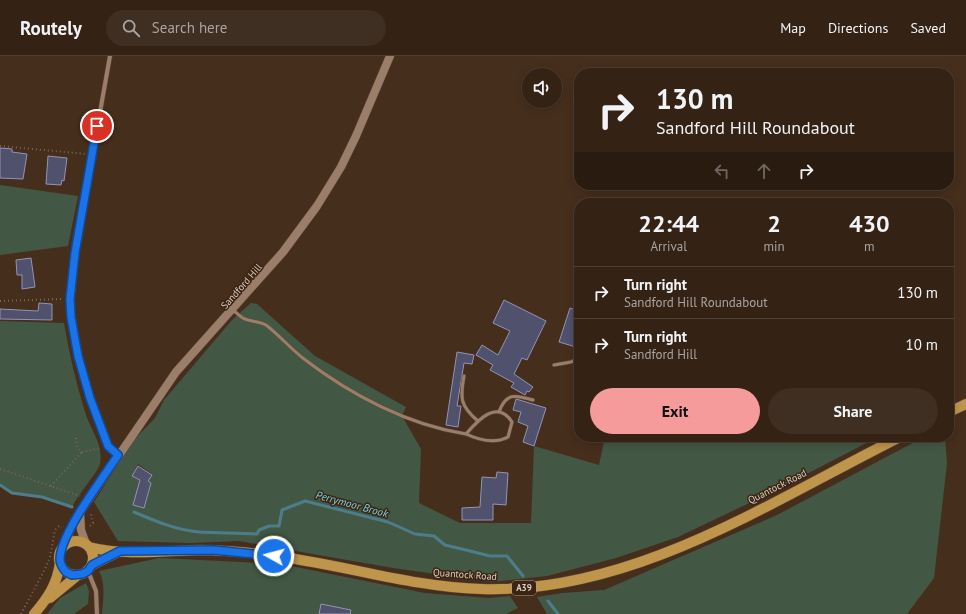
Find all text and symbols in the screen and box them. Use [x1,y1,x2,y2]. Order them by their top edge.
search box [106,10,386,46]
text: Routely [20,16,82,40]
icon: search [120,17,142,39]
text: Search here [152,18,227,37]
text: Map [780,19,806,37]
text: Directions [828,19,888,37]
text: Saved [910,19,946,37]
map controls [522,68,562,108]
button: sound [522,68,562,108]
text: 130 m [656,80,733,117]
icon: right [590,84,642,136]
pin [80,109,114,143]
icon: arrive [86,115,108,137]
text: Sandford Hill Roundabout [656,116,855,139]
icon: left [711,160,733,182]
icon: ahead [753,160,775,182]
icon: right [795,160,817,182]
text: 22:44 [638,208,699,239]
text: 2 [767,208,781,239]
text: 430 [849,208,890,239]
text: Arrival [651,238,687,255]
text: min [763,238,785,255]
text: m [864,238,875,255]
street label: Sandford Hill [218,261,265,312]
text: Turn right [624,275,687,294]
icon: right [590,282,612,304]
text: 130 m [897,283,938,302]
text: Sandford Hill Roundabout [624,294,768,311]
text: Turn right [624,327,687,346]
icon: right [590,334,612,356]
text: 10 m [905,335,938,354]
text: Sandford Hill [624,346,697,363]
button: Exit [590,388,760,434]
button: Share [768,388,938,434]
street label: Quantock Road [746,466,809,507]
water label: Perrymoor Brook [314,488,391,521]
position arrow [253,535,295,577]
street label: Quantock Road [433,566,497,583]
road number: A39 [512,581,536,595]

